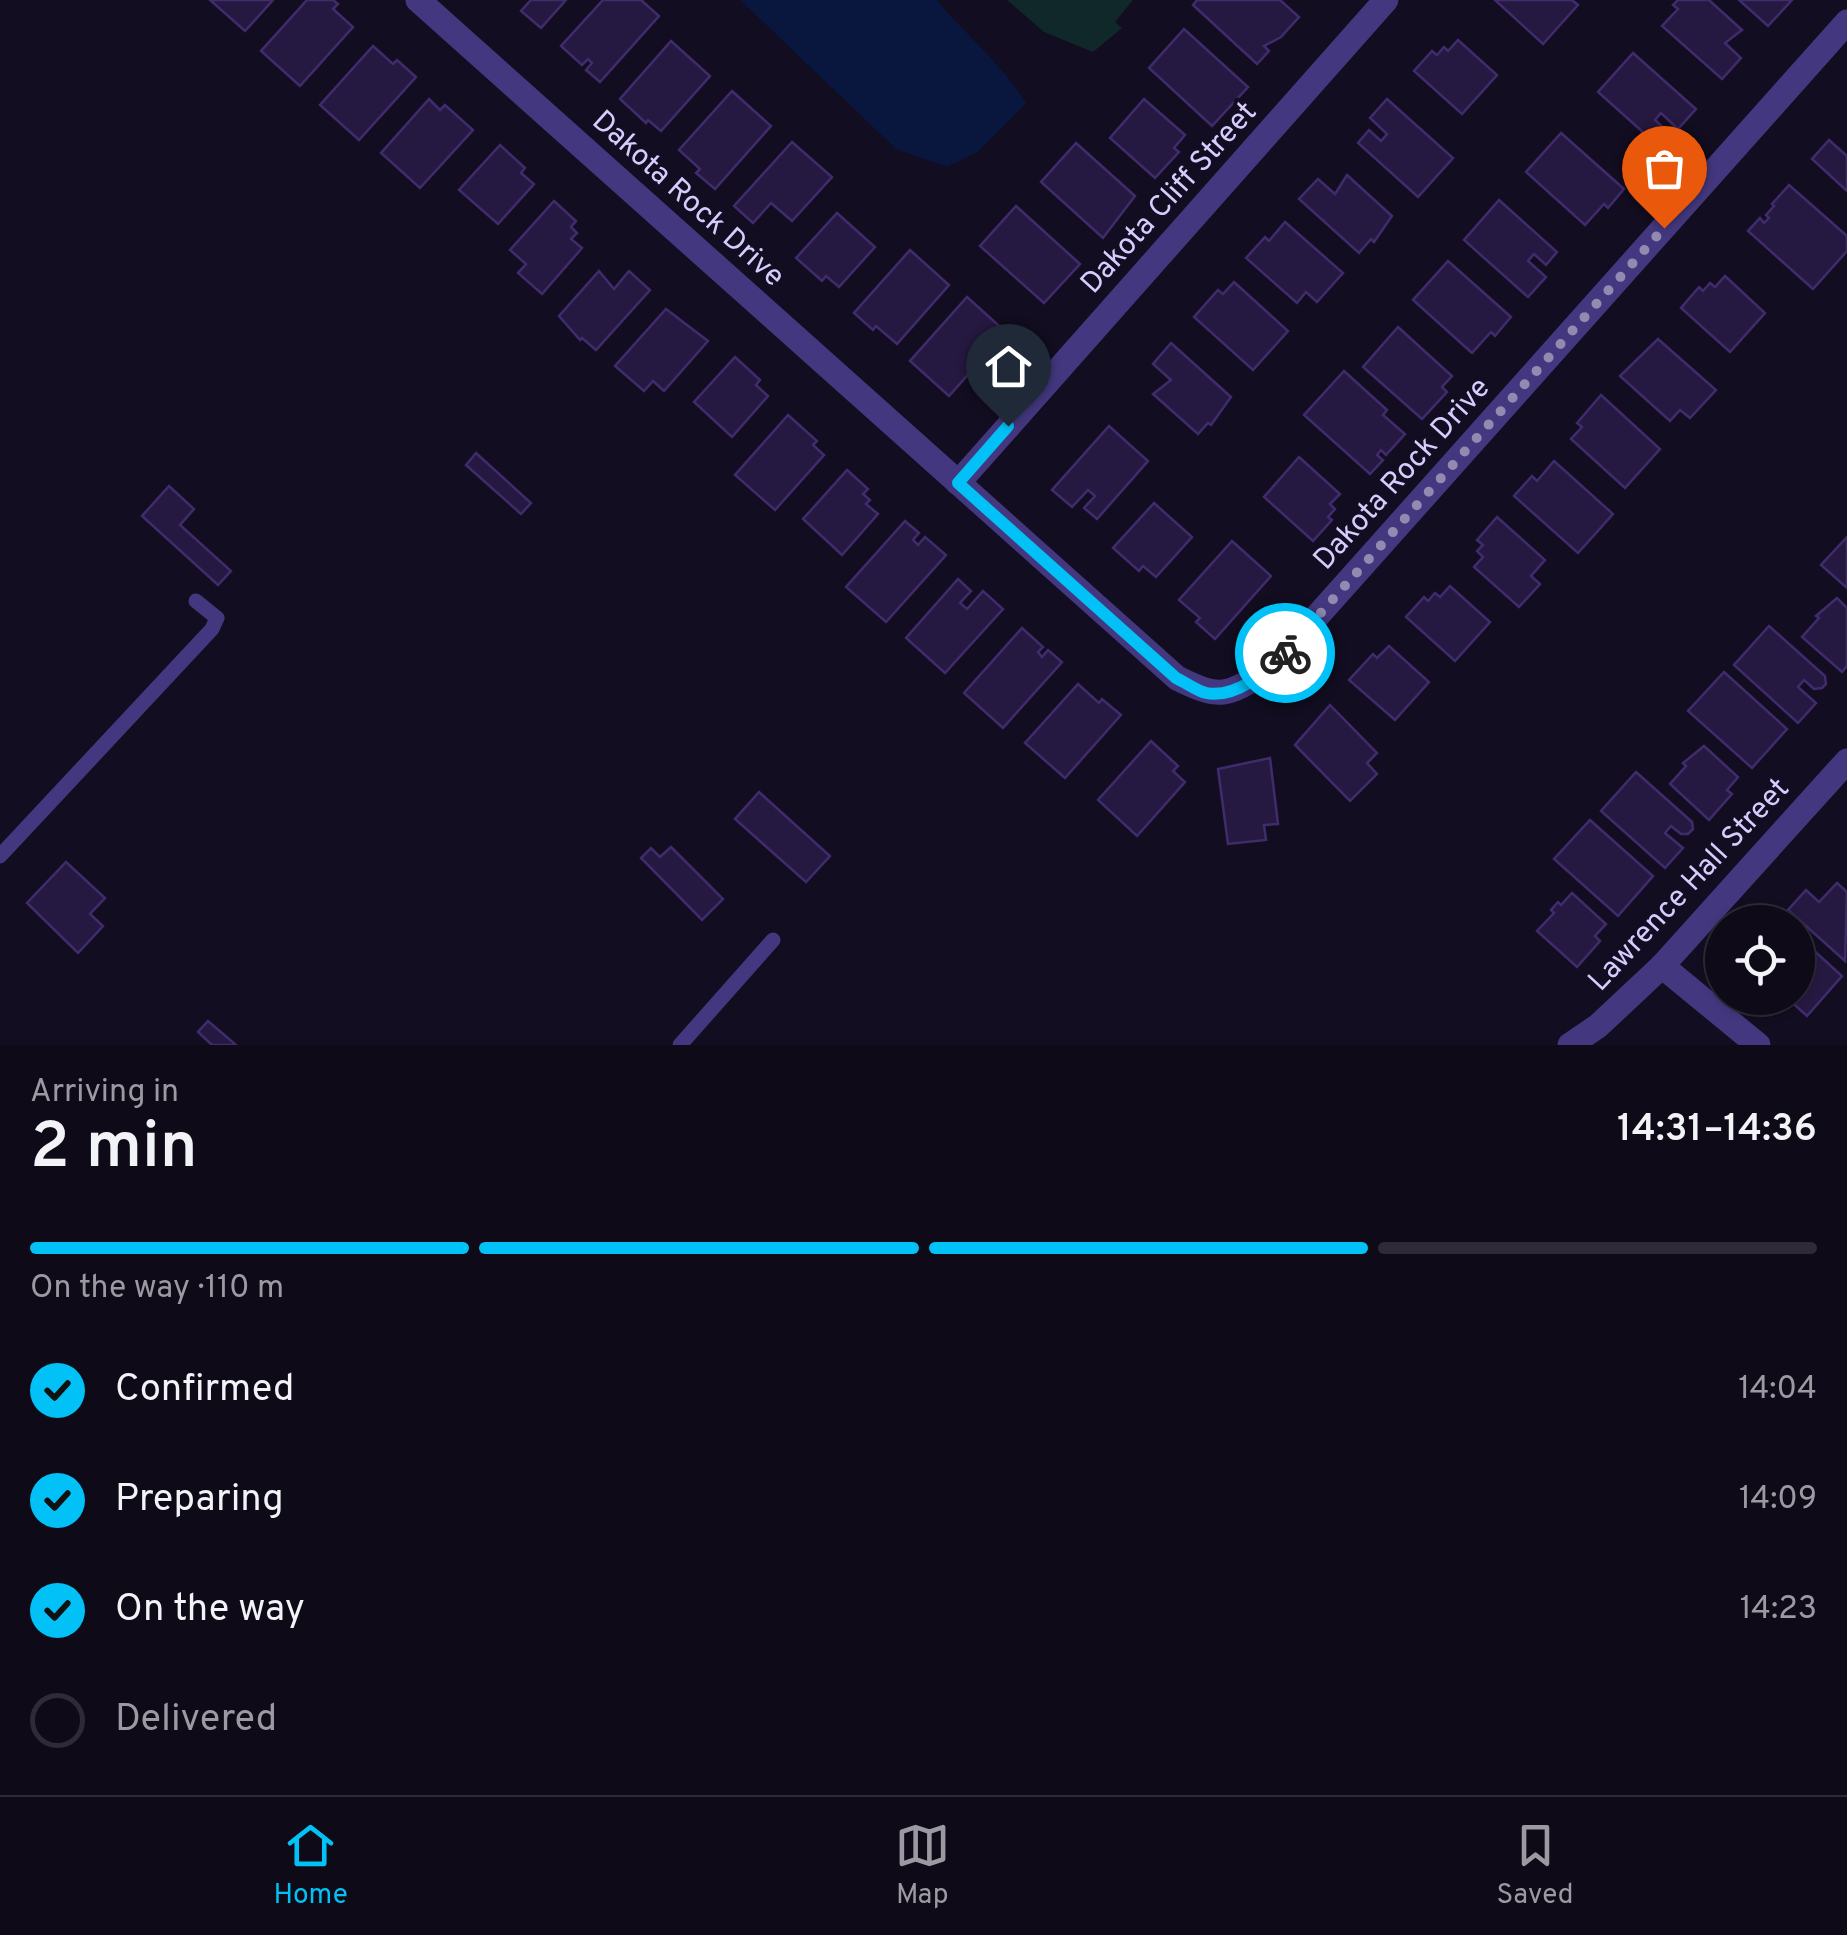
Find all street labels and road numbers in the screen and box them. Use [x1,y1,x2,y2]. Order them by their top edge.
street label: Dakota Cliff Street [1074,95,1266,302]
street label: Dakota Rock Drive [583,104,791,296]
street label: Dakota Rock Drive [1307,371,1499,579]
street label: Lawrence Hall Street [1581,771,1798,1000]

